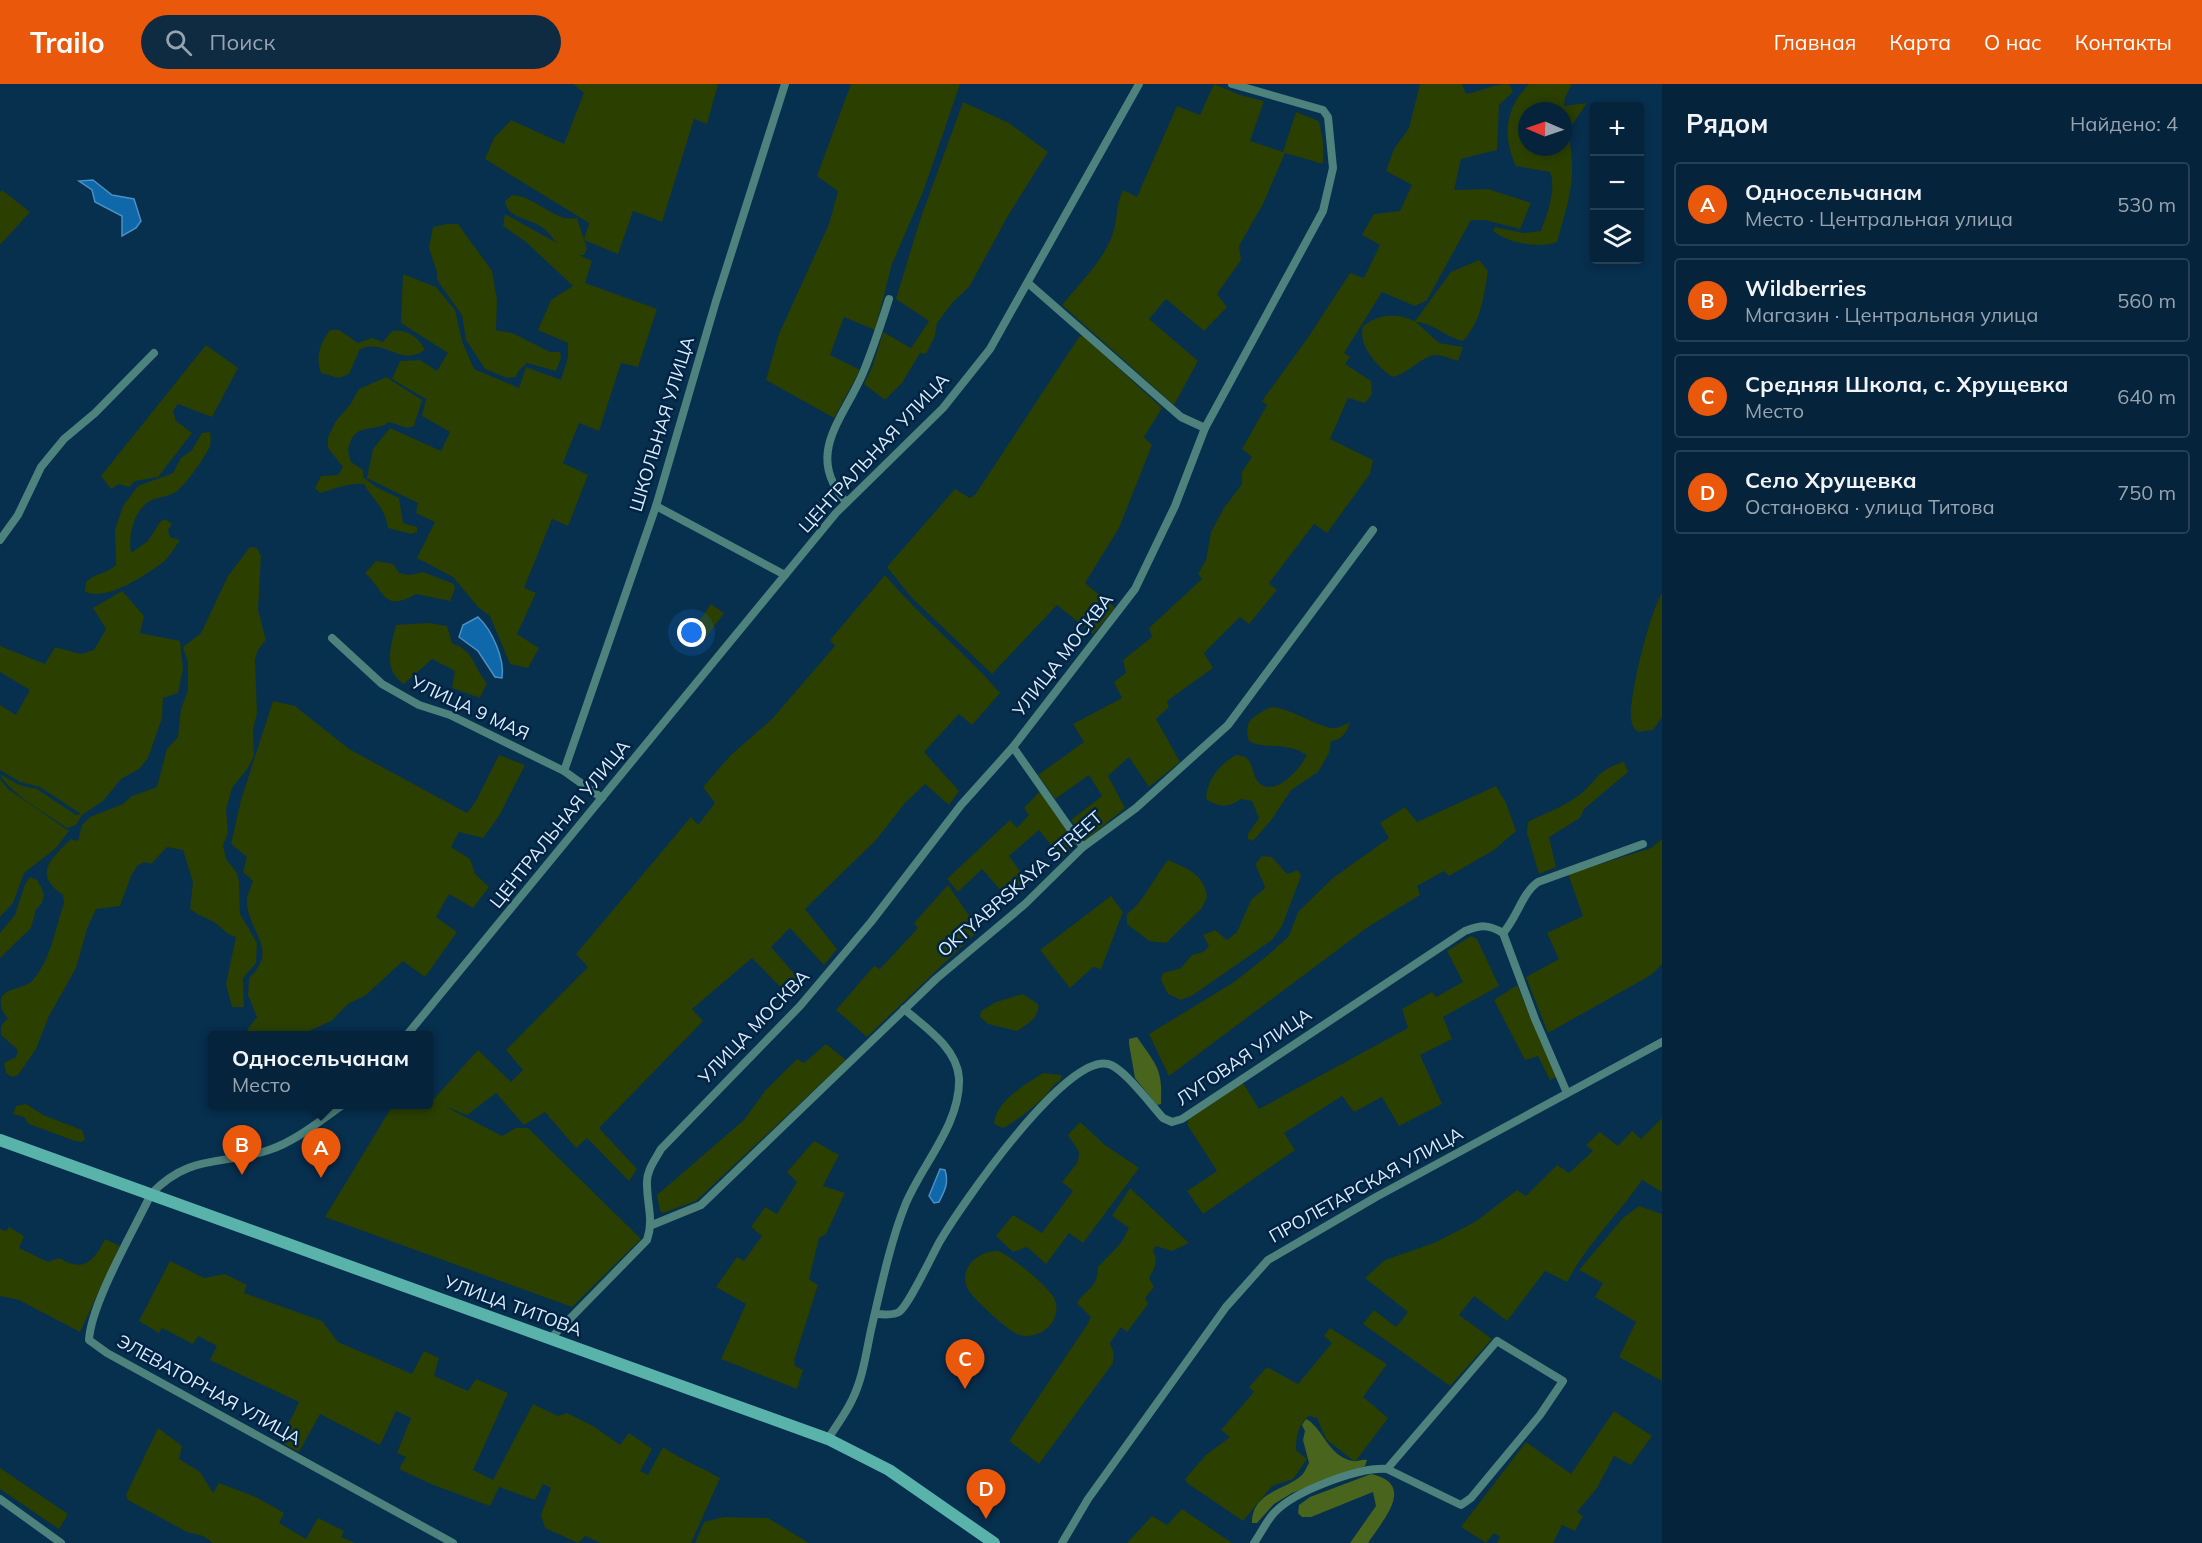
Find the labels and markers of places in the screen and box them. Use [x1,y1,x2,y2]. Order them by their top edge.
pin: B [222,1126,262,1175]
pin: A [302,1128,340,1178]
pin: C [946,1340,984,1389]
pin: D [966,1470,1006,1519]

